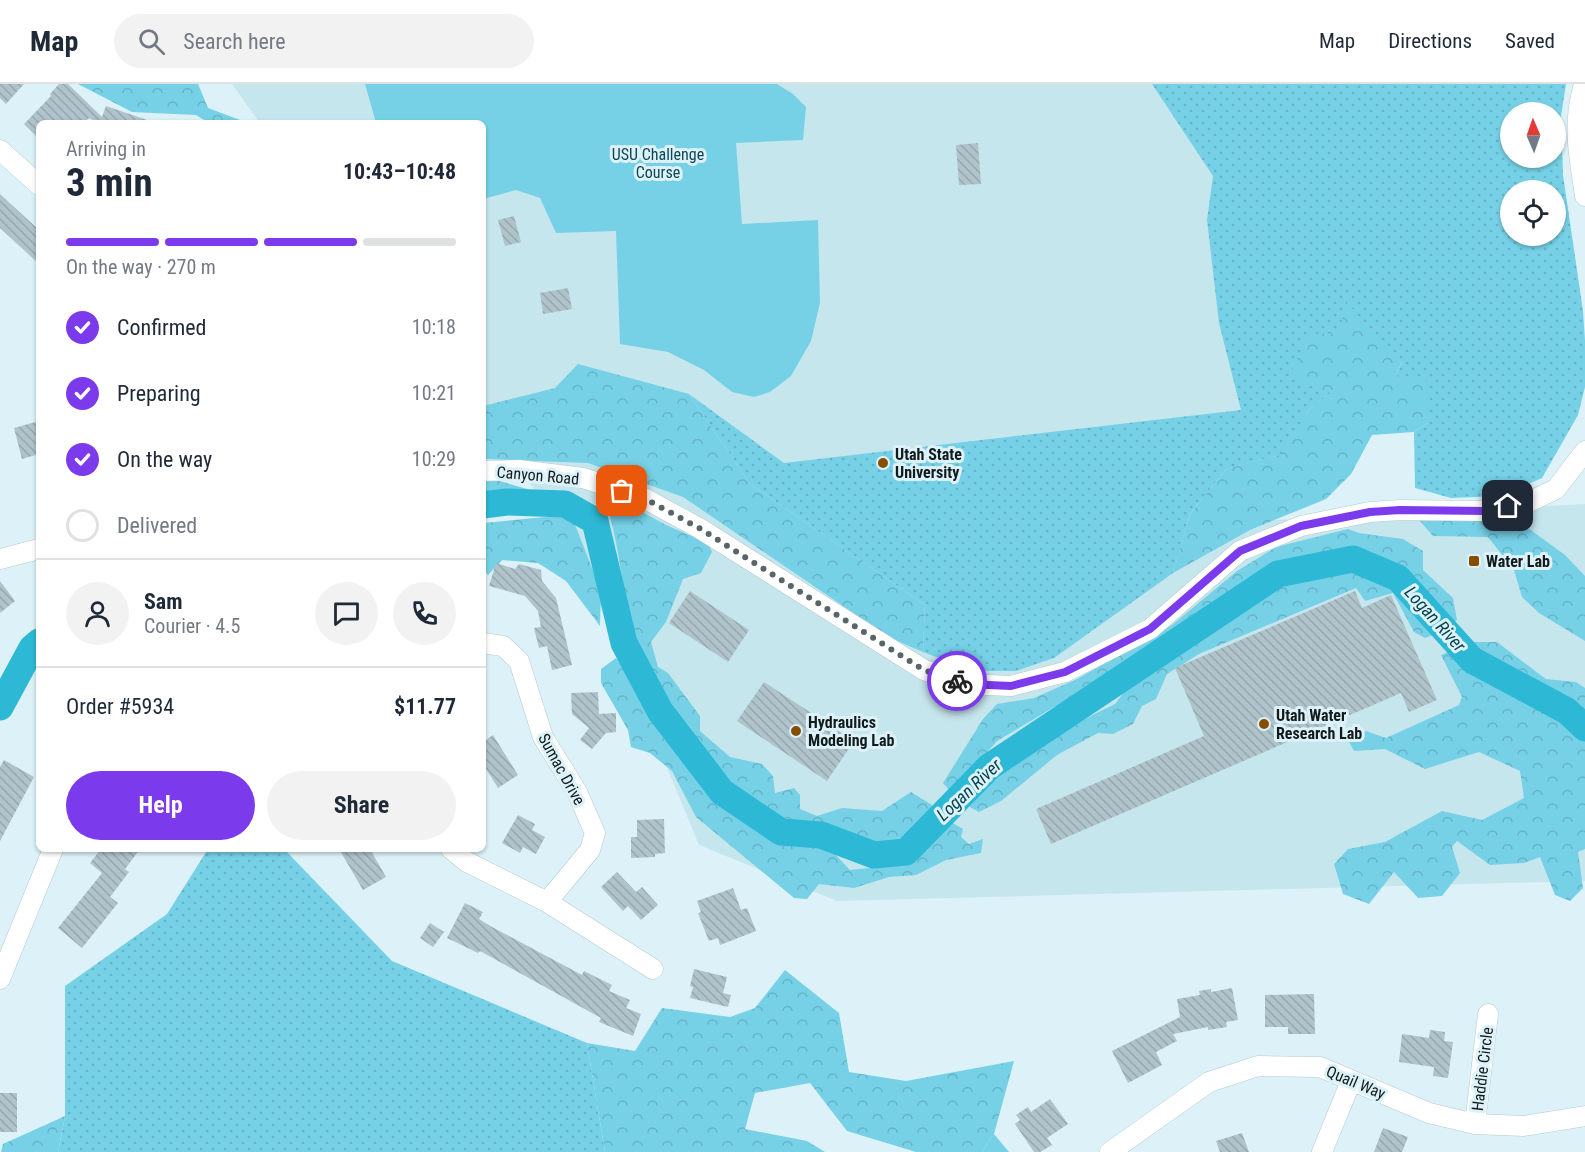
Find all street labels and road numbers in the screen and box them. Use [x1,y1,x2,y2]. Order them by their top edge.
street label: Canyon Road [496,462,580,489]
street label: Sumac Drive [534,730,589,808]
street label: Haddie Circle [1468,1026,1497,1112]
street label: Quail Way [1323,1062,1388,1103]

